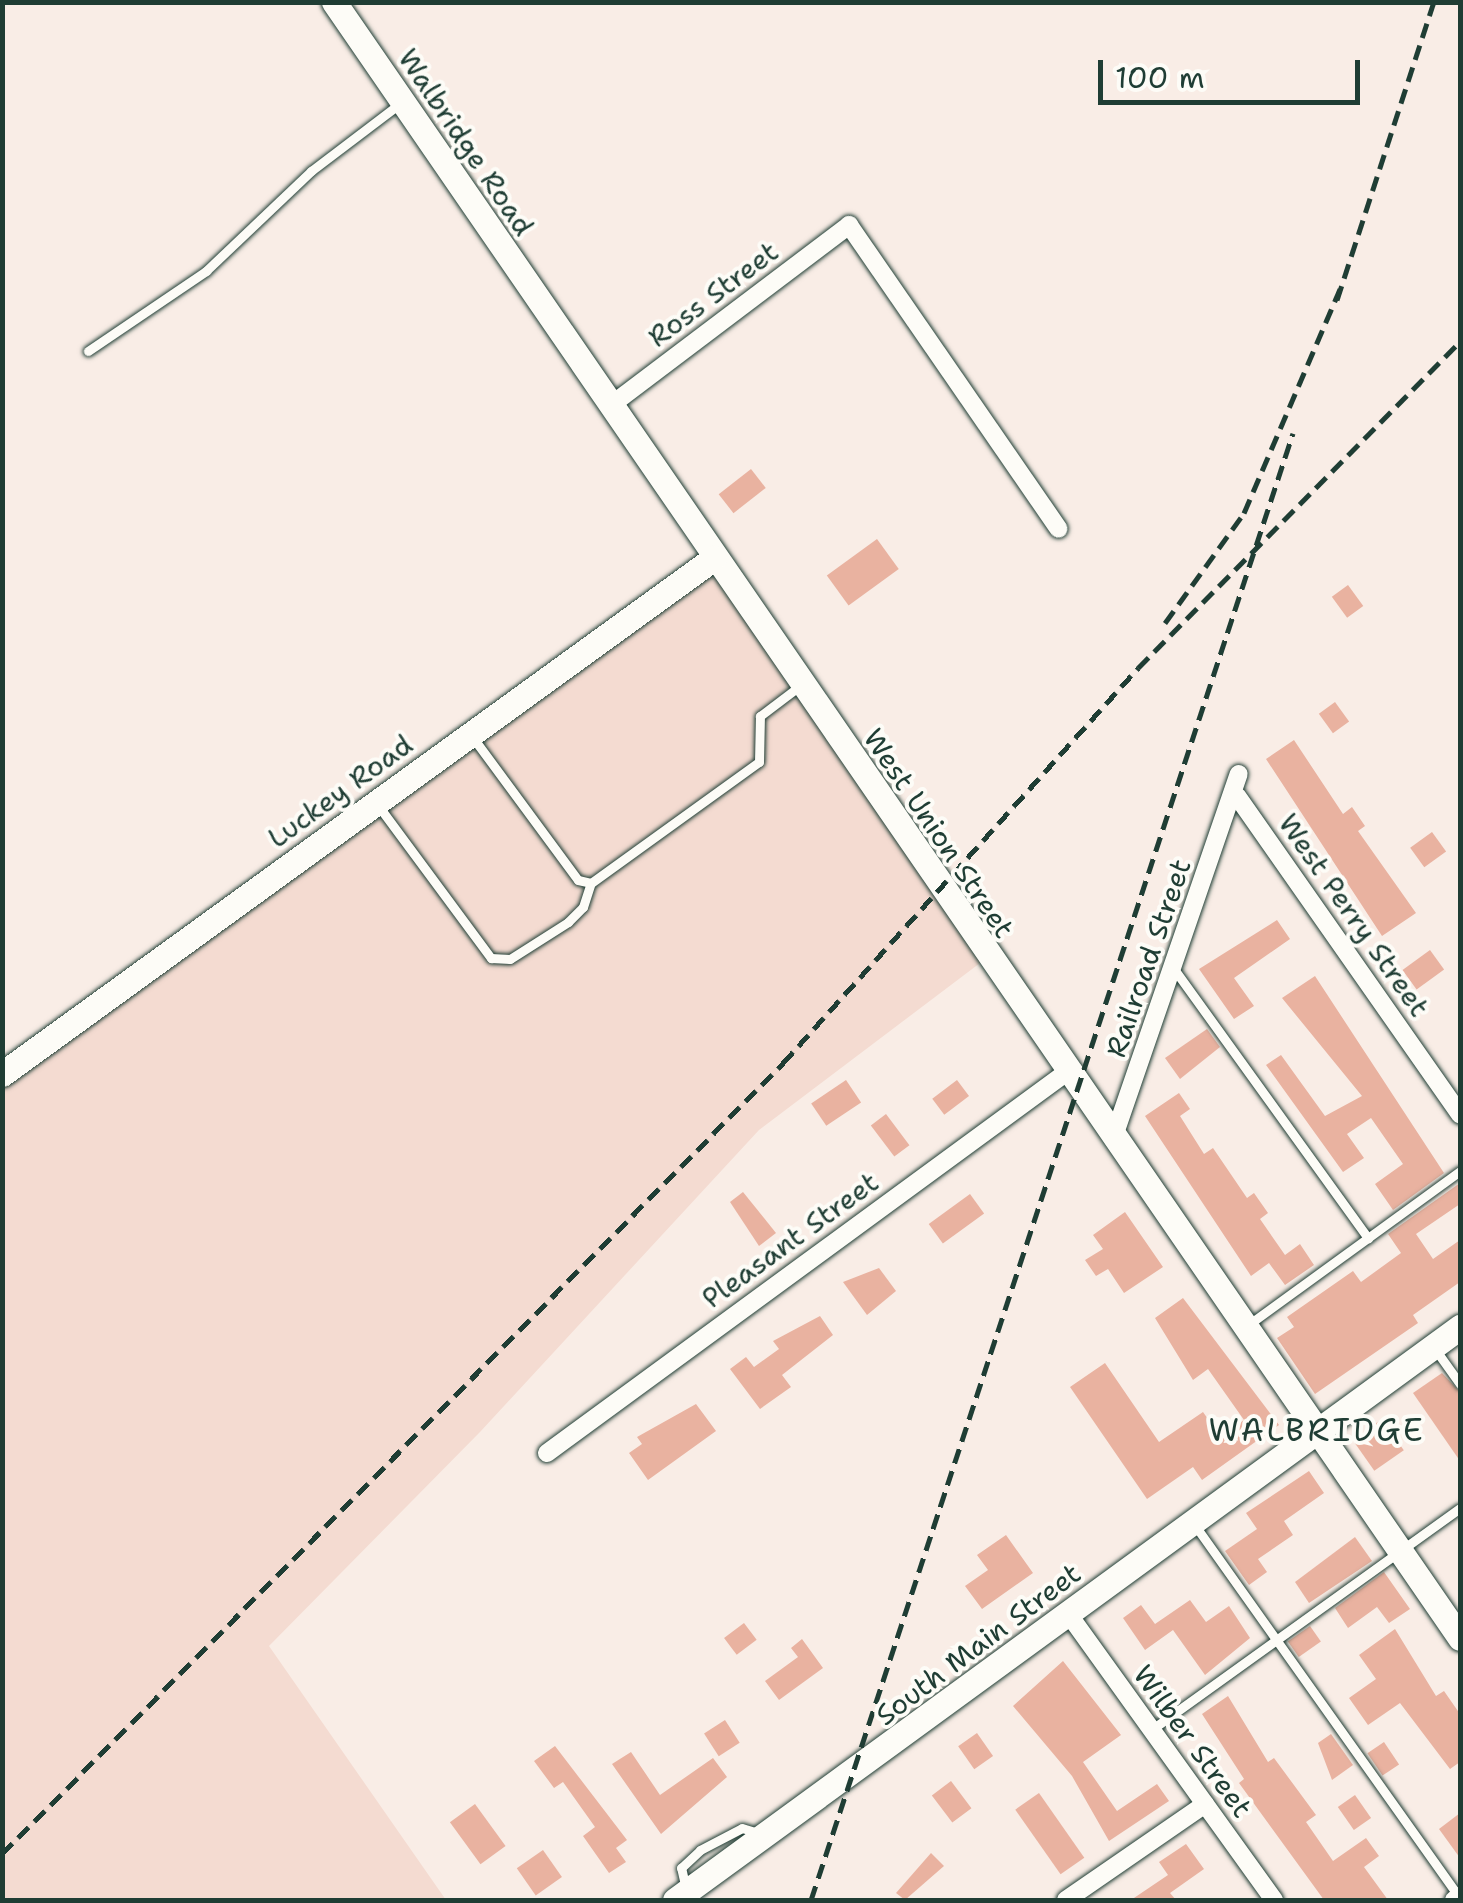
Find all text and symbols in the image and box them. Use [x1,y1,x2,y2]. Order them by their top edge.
scale bar [1103,40,1366,102]
street label: Walbridge Road [391,42,541,242]
text: 100 m [1115,57,1205,98]
street label: Ross Street [641,234,785,354]
street label: West Union Street [857,722,1021,944]
street label: Luckey Road [261,727,419,855]
street label: West Perry Street [1272,807,1436,1023]
street label: Railroad Street [1098,855,1198,1061]
street label: Pleasant Street [695,1165,885,1315]
district label: WALBRIDGE [1209,1411,1425,1449]
street label: South Main Street [869,1556,1087,1732]
street label: Wilber Street [1127,1658,1259,1824]

